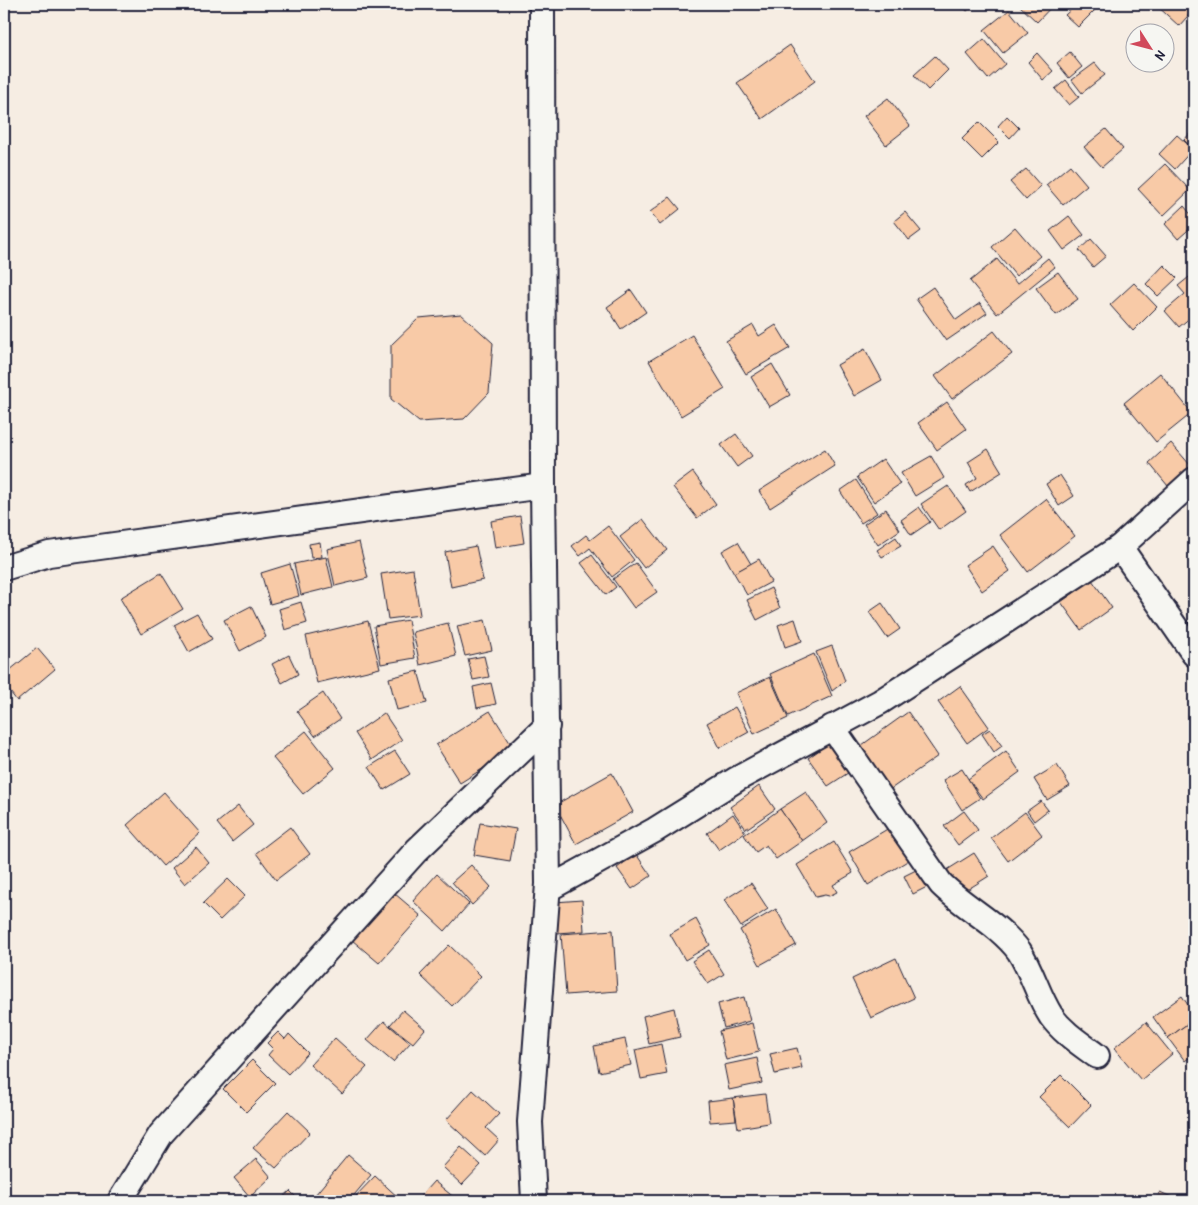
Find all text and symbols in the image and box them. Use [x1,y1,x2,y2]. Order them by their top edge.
north arrow [1126,22,1176,72]
text: N [1151,47,1171,65]

